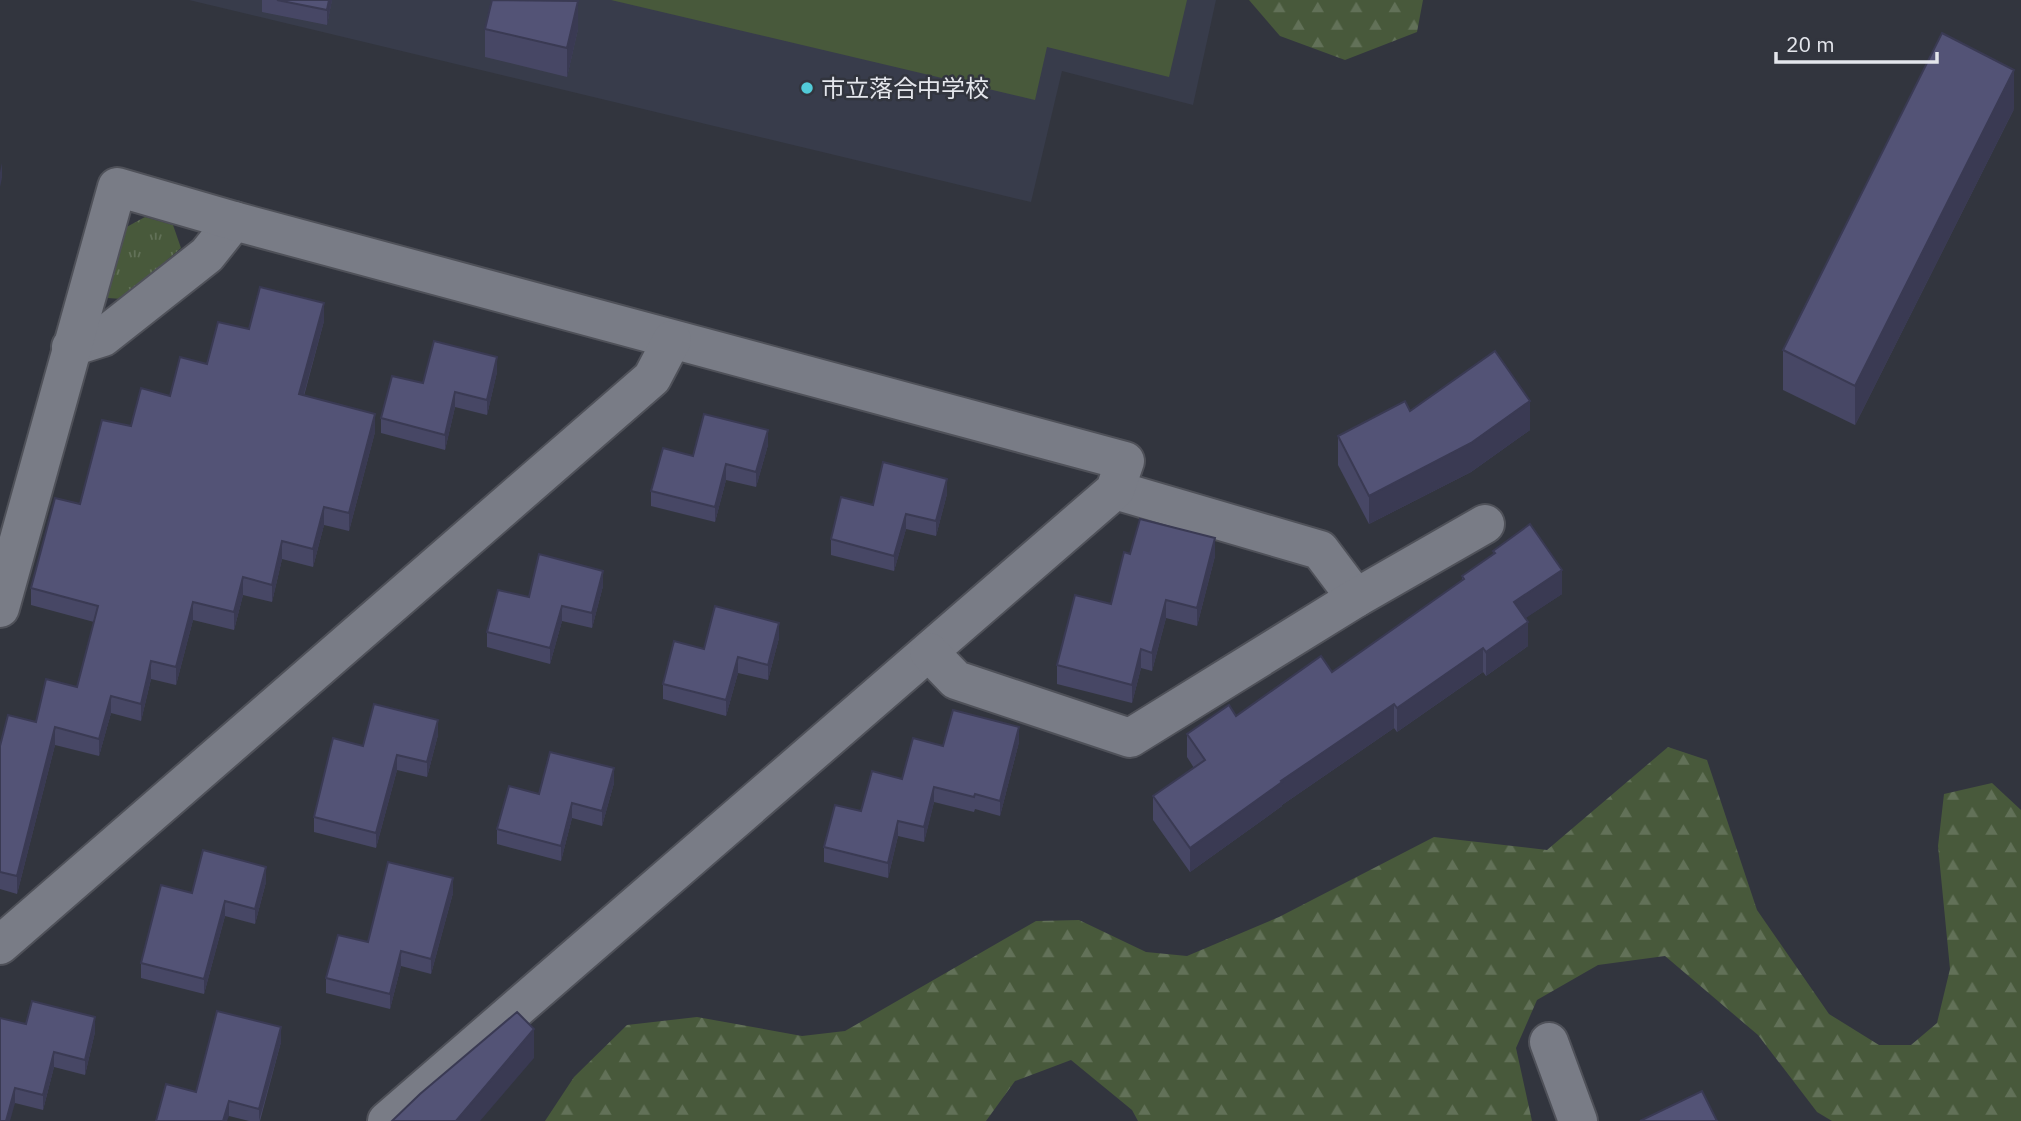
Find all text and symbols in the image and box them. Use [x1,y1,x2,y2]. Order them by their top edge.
scale bar [1776,21,1937,65]
text: 20 m [1786,30,1835,58]
place label: 市立落合中学校 [821,72,989,104]
marker: 市立落合中学校 [799,80,815,96]

